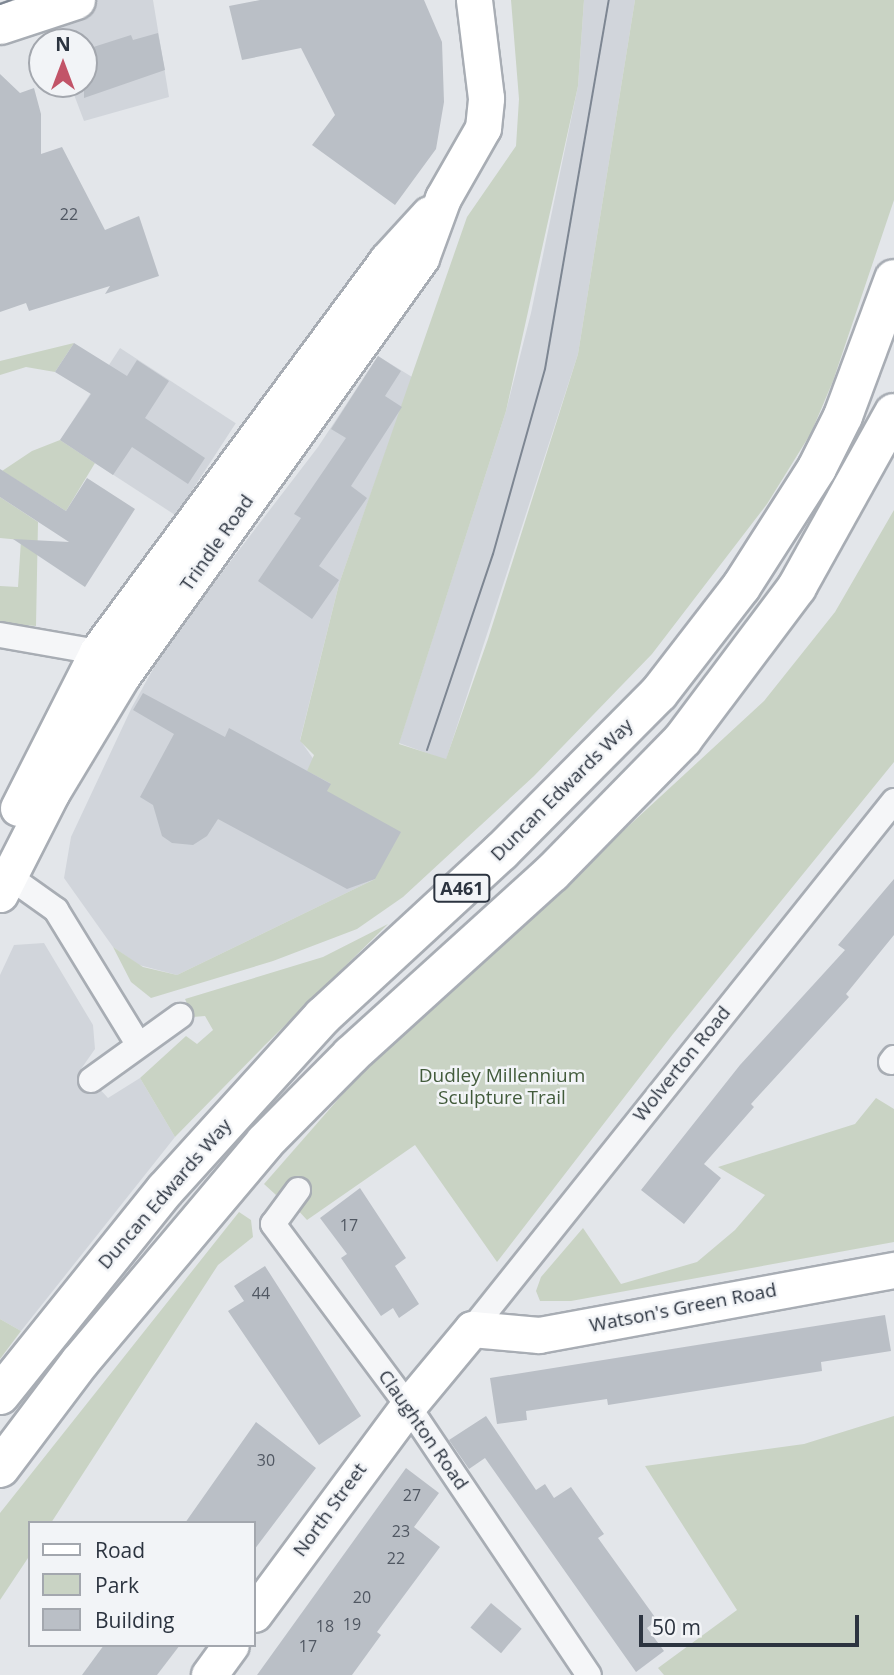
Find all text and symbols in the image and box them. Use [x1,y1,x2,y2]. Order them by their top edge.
north arrow [28,28,98,98]
text: N [55,31,71,57]
house number: 22 [60,204,78,224]
street label: Trindle Road [176,491,258,595]
street label: Duncan Edwards Way [486,714,638,866]
road number: A461 [432,874,492,903]
street label: Wolverton Road [629,1002,735,1126]
park label: Dudley Millennium Sculpture Trail [419,1065,585,1109]
street label: Duncan Edwards Way [93,1114,237,1274]
house number: 17 [340,1215,358,1235]
street label: Watson's Green Road [588,1279,778,1337]
house number: 44 [252,1283,270,1303]
street label: Claughton Road [373,1366,473,1494]
house number: 30 [257,1450,275,1470]
street label: North Street [288,1459,372,1561]
house number: 27 [403,1485,421,1505]
legend [28,1521,256,1647]
house number: 23 [392,1521,410,1541]
text: Road [95,1536,145,1564]
house number: 22 [387,1548,405,1568]
text: Park [95,1571,139,1599]
house number: 20 [353,1587,371,1607]
scale bar [642,1602,862,1646]
text: Building [95,1606,174,1634]
text: 50 m [652,1613,701,1641]
house number: 19 [343,1614,361,1634]
house number: 18 [316,1616,334,1636]
house number: 17 [299,1636,317,1656]

